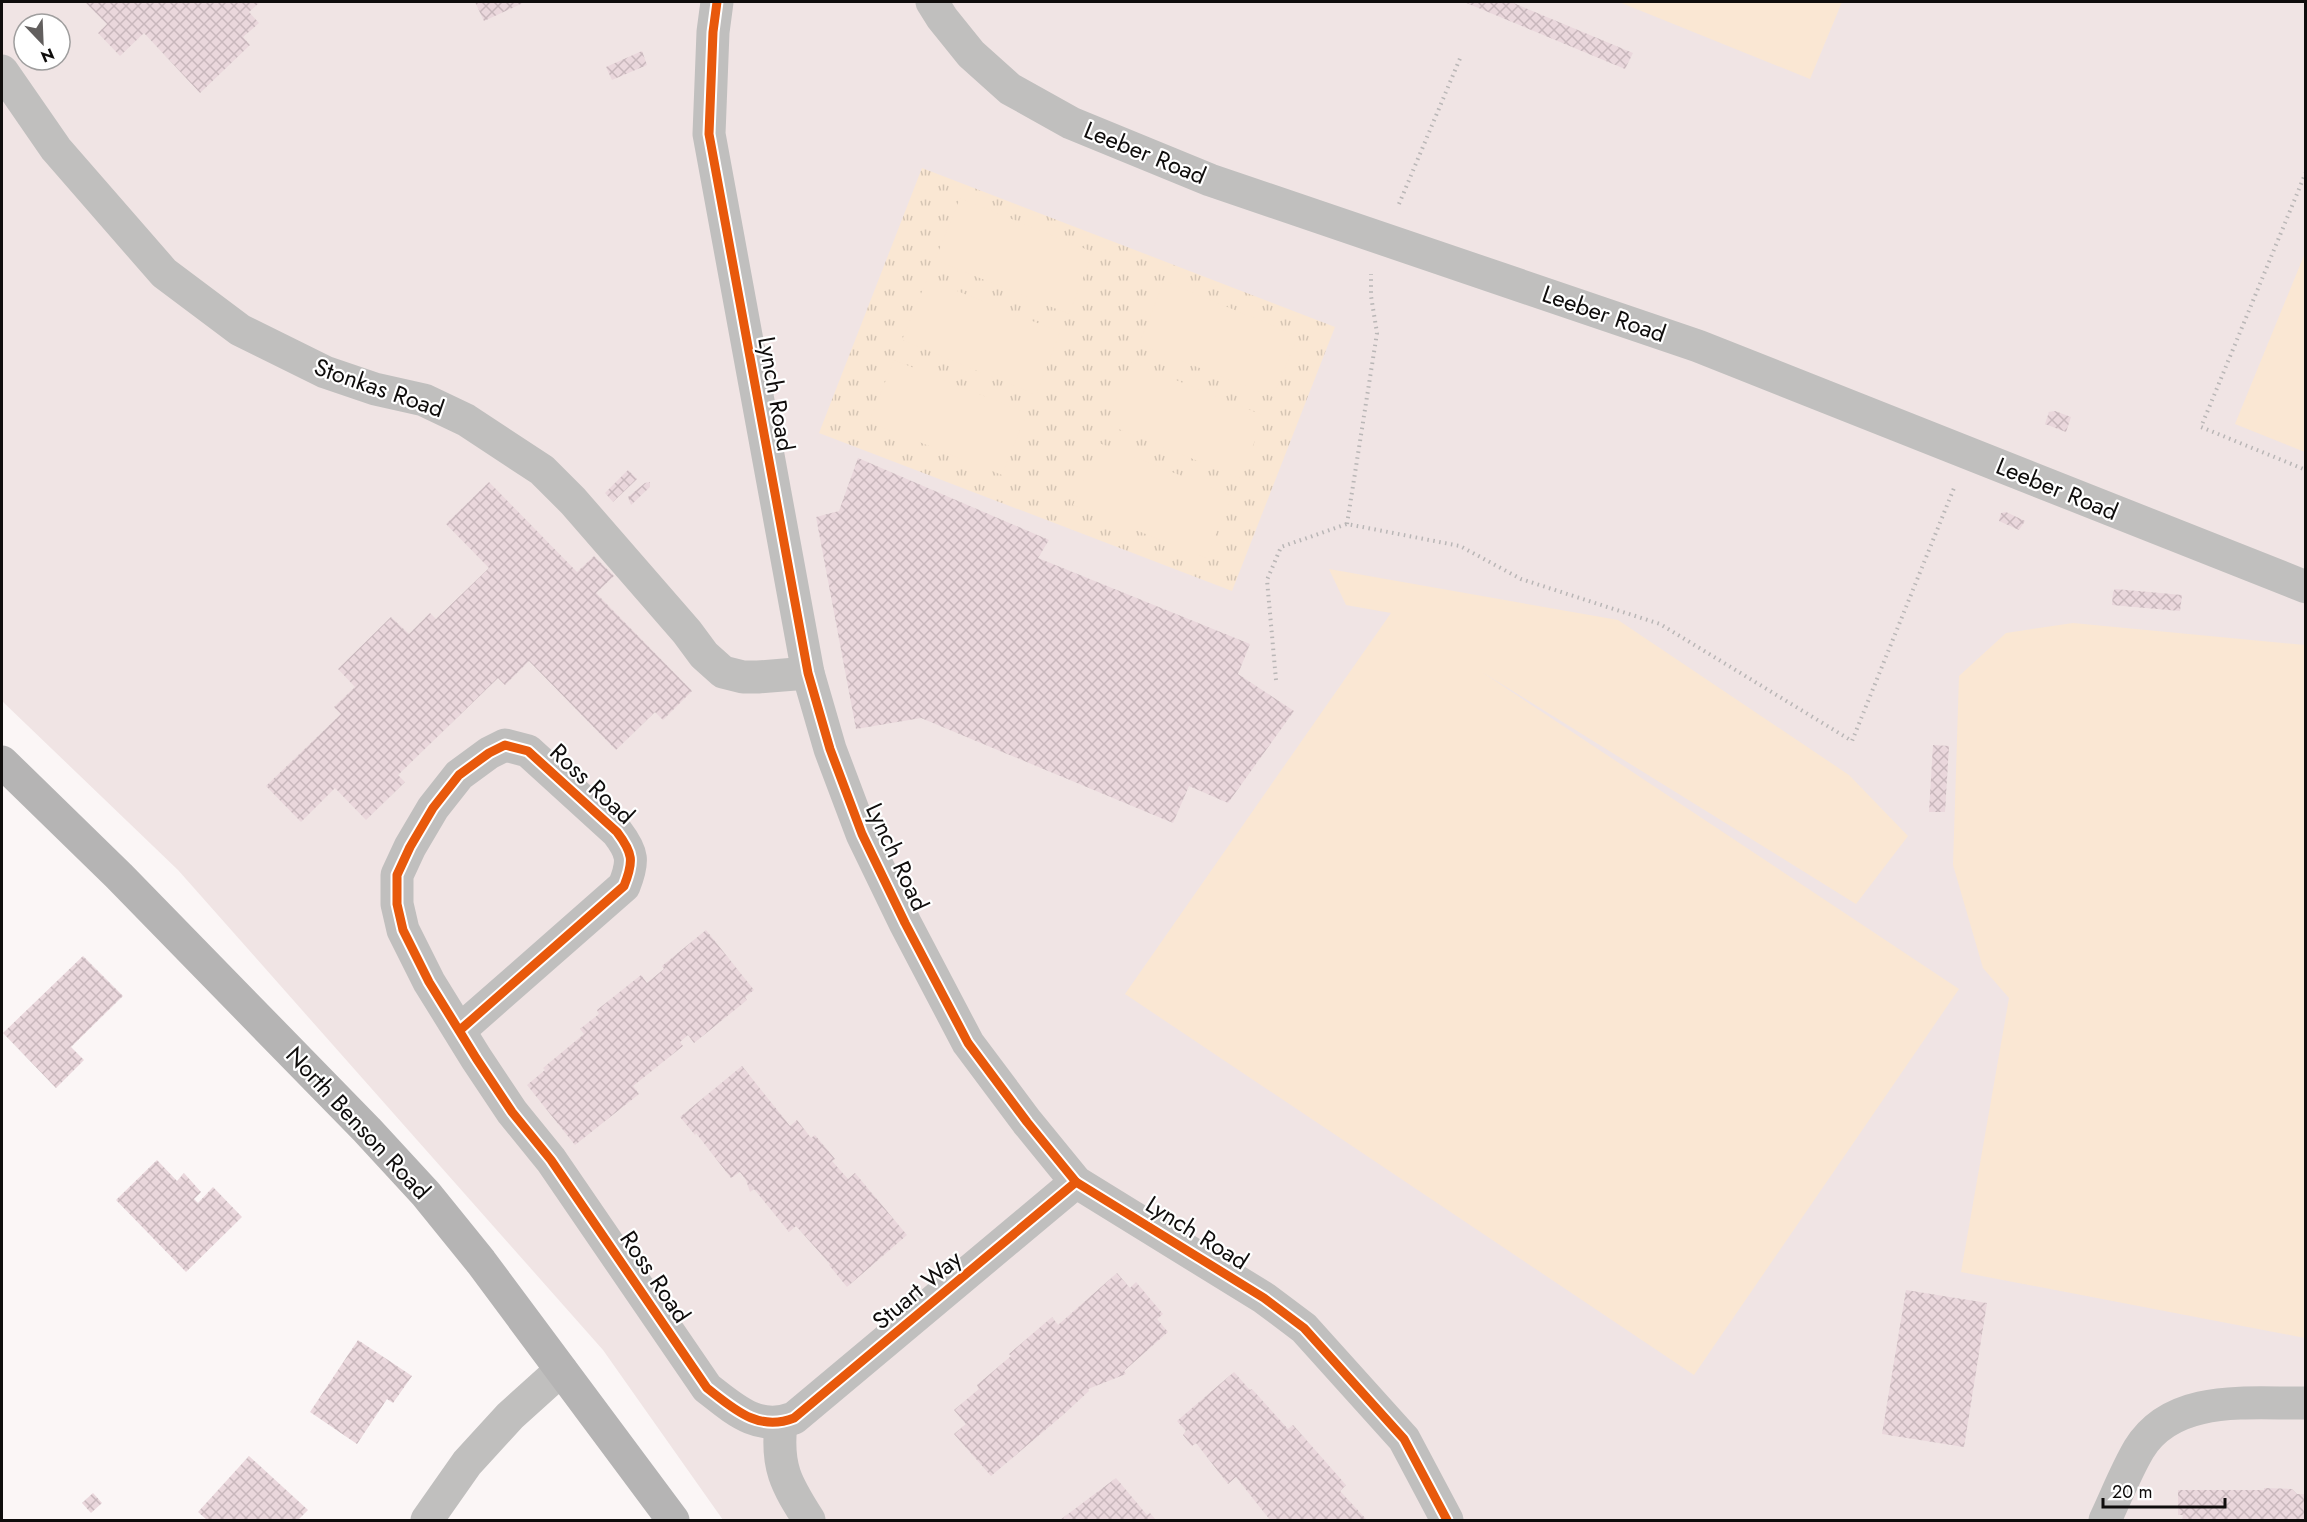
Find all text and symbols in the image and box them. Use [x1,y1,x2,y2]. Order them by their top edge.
north arrow [12,12,72,72]
text: N [37,42,58,68]
street label: Leeber Road [1079,112,1211,193]
street label: Leeber Road [1538,276,1671,351]
street label: Lynch Road [749,334,804,454]
street label: Stonkas Road [309,349,449,426]
street label: Leeber Road [1991,448,2123,529]
street label: Ross Road [542,735,643,832]
street label: Lynch Road [857,797,938,917]
street label: North Benson Road [278,1038,439,1207]
street label: Lynch Road [1139,1187,1256,1278]
street label: Ross Road [612,1223,699,1330]
street label: Stuart Way [864,1241,969,1338]
scale bar [2103,1471,2224,1509]
text: 20 m [2112,1479,2152,1505]

